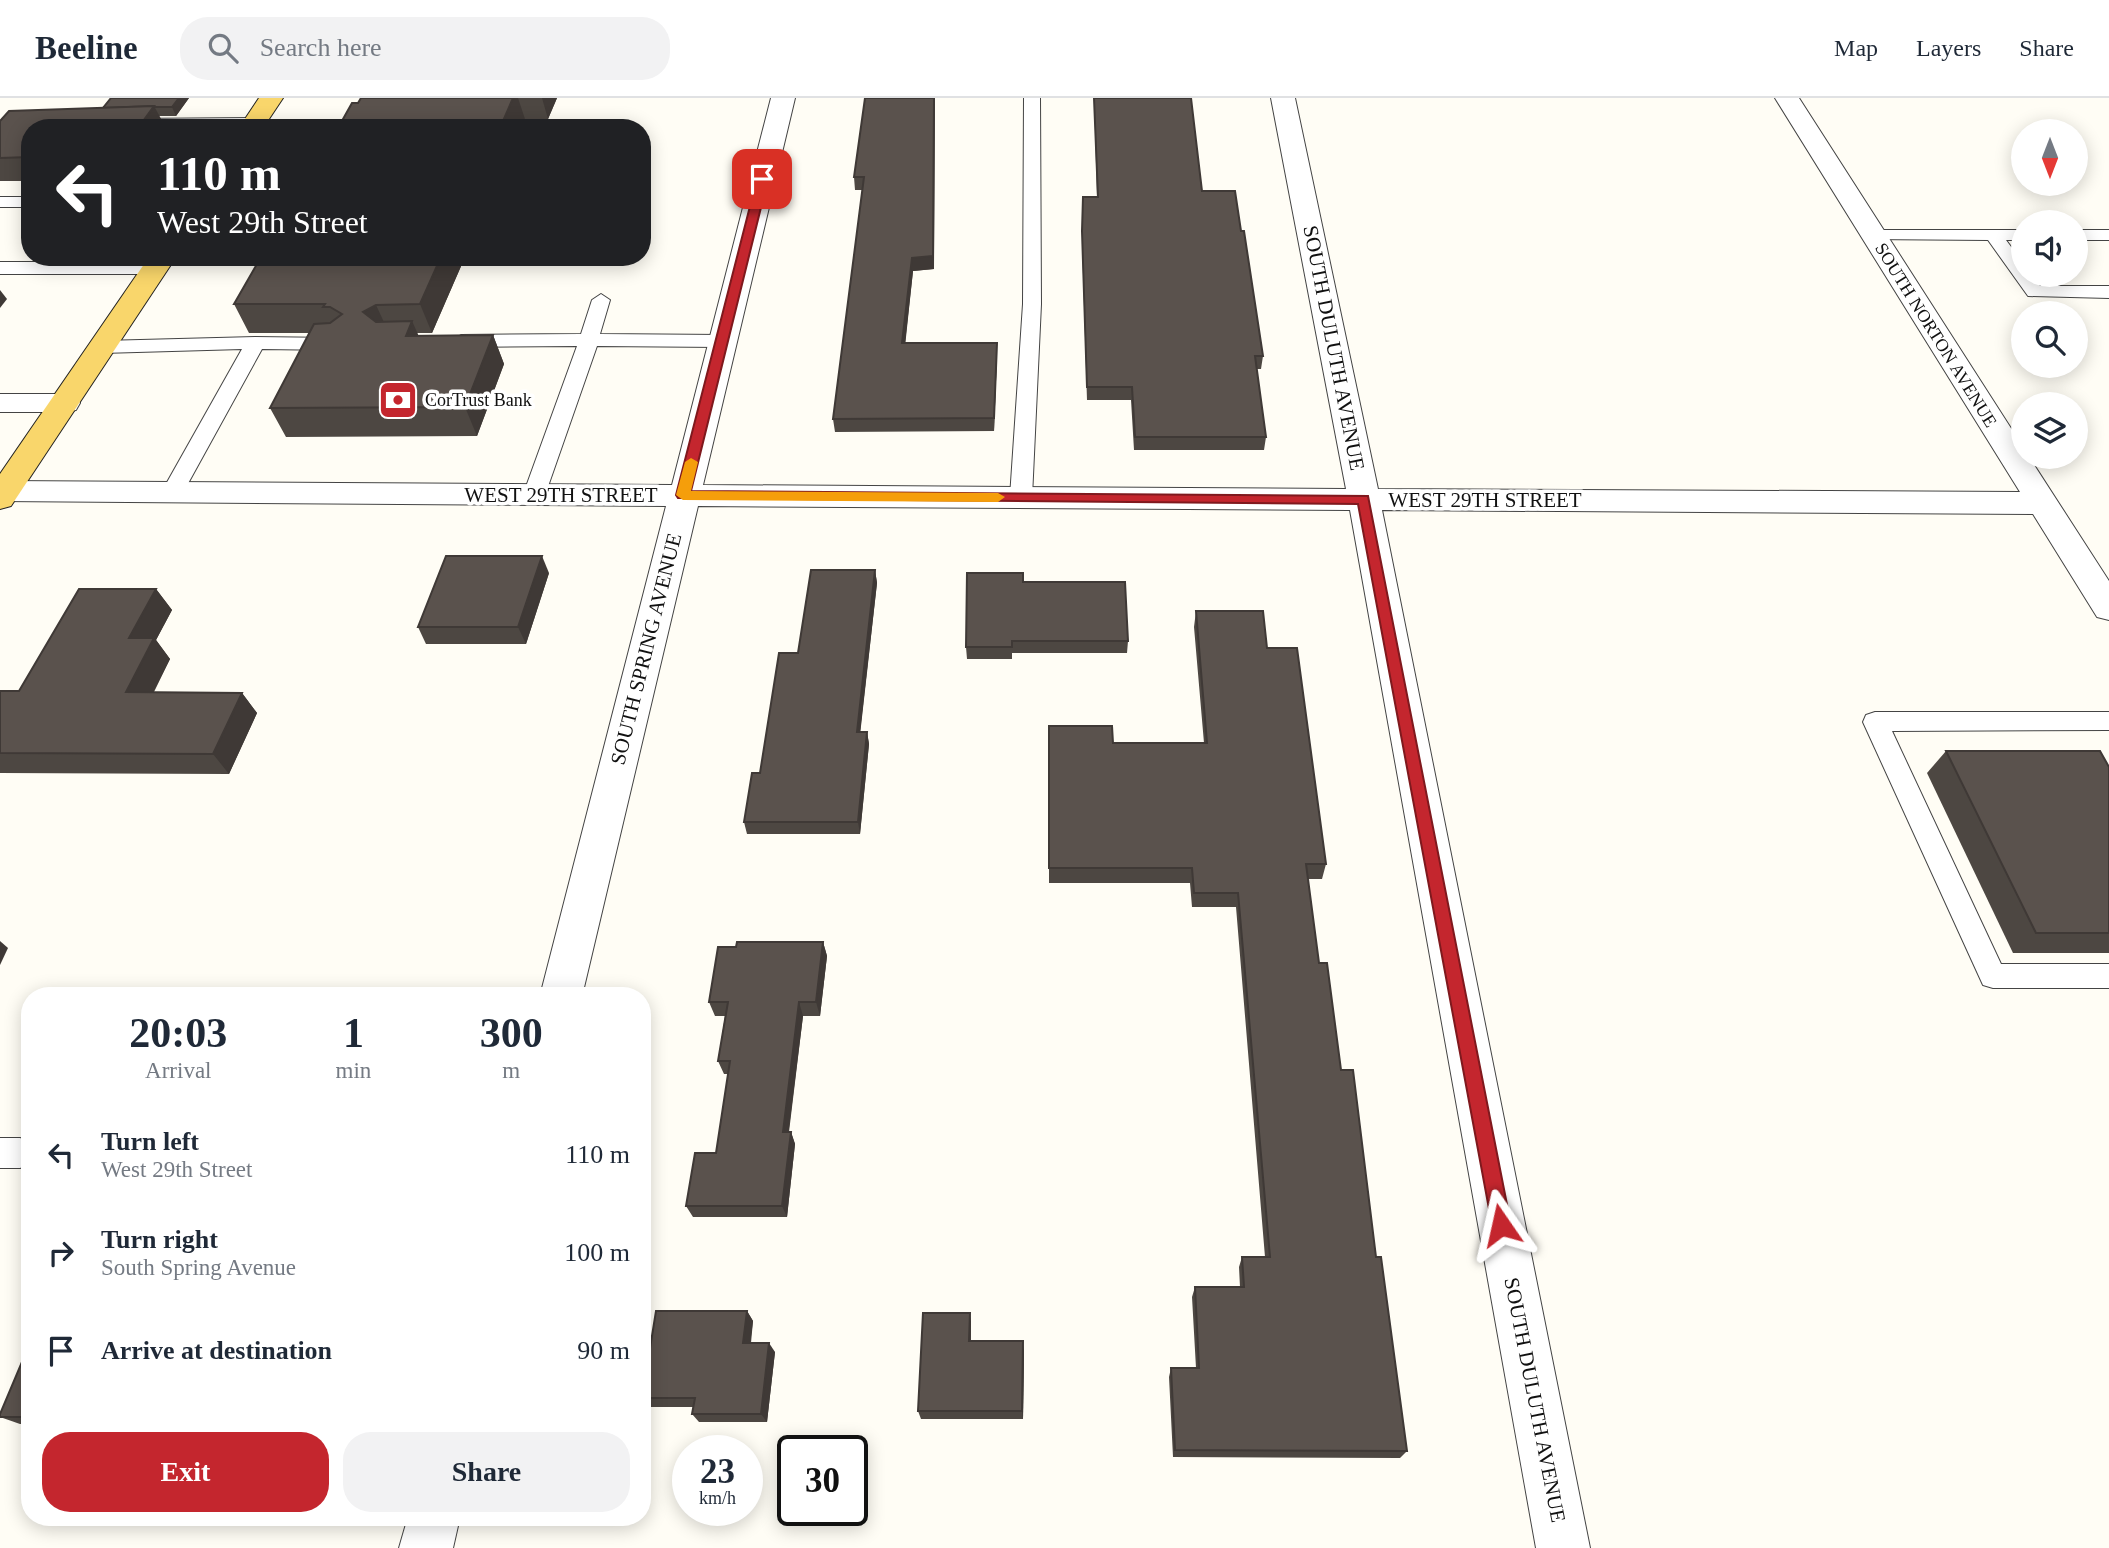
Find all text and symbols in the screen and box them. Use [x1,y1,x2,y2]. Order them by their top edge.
search box [180,17,670,80]
icon: search [204,29,242,67]
text: Beeline [35,30,138,66]
text: Search here [260,33,382,62]
text: Map [1834,35,1878,61]
text: Layers [1916,35,1981,61]
text: Share [2019,35,2074,61]
north arrow [2011,119,2088,196]
map controls [2011,119,2088,469]
text: 110 m [157,146,281,201]
icon: left [42,147,133,238]
pin [732,149,792,209]
icon: arrive [743,160,781,198]
text: West 29th Street [157,204,368,240]
button: sound [2011,210,2088,287]
street label: SOUTH DULUTH AVENUE [1298,223,1370,473]
street label: SOUTH NORTON AVENUE [1871,239,2001,431]
button: search [2011,301,2088,378]
bank icon: CorTrust Bank [377,379,419,421]
place label: CorTrust Bank [425,390,532,410]
button: layers [2011,392,2088,469]
street label: WEST 29TH STREET [464,483,658,507]
street label: WEST 29TH STREET [1388,488,1582,512]
street label: SOUTH SPRING AVENUE [606,531,686,767]
text: 20:03 [129,1010,227,1056]
text: 1 [343,1010,364,1056]
text: 300 [480,1010,543,1056]
text: Arrival [145,1058,212,1083]
text: min [336,1058,371,1083]
text: m [502,1058,520,1083]
text: Turn left [101,1127,199,1156]
icon: left [42,1136,80,1174]
text: 110 m [565,1140,630,1169]
text: West 29th Street [101,1157,252,1182]
position arrow [1464,1188,1538,1262]
text: Turn right [101,1225,218,1254]
icon: right [42,1234,80,1272]
text: 100 m [564,1238,630,1267]
text: South Spring Avenue [101,1255,296,1280]
street label: SOUTH DULUTH AVENUE [1499,1275,1571,1525]
icon: arrive [42,1332,80,1370]
text: Arrive at destination [101,1336,332,1365]
text: 90 m [577,1336,630,1365]
button: Exit [42,1432,329,1512]
button: Share [343,1432,630,1512]
speed limit sign: 30 [777,1435,868,1526]
text: 23 [700,1452,735,1491]
text: km/h [699,1488,736,1508]

